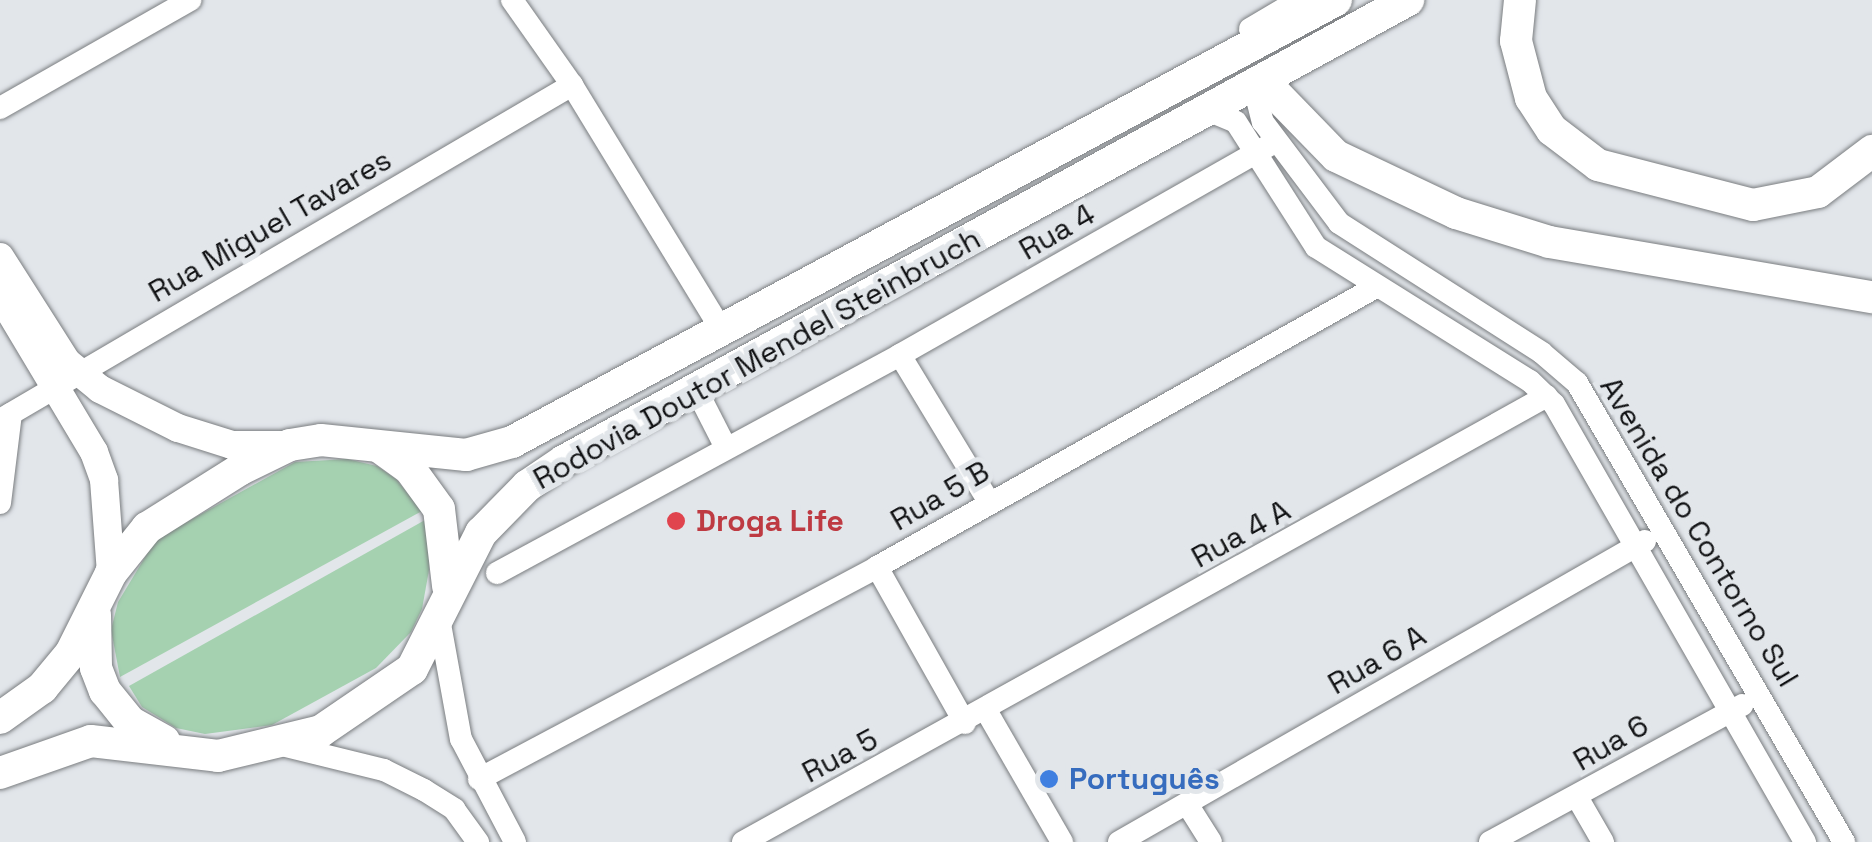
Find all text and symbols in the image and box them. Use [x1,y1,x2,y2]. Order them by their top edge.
street label: Rua Miguel Tavares [142,142,398,310]
street label: Rua 4 [1013,196,1101,268]
street label: Rodovia Doutor Mendel Steinbruch [527,221,987,497]
street label: Avenida do Contorno Sul [1592,371,1806,693]
street label: Rua 5 B [884,453,996,539]
street label: Rua 4 A [1185,492,1297,576]
place label: Droga Life [696,503,844,539]
marker: Droga Life [665,510,687,532]
street label: Rua 6 A [1322,618,1432,702]
street label: Rua 6 [1567,707,1655,779]
street label: Rua 5 [796,721,884,791]
place label: Português [1069,761,1220,797]
marker: Português [1038,768,1060,790]

